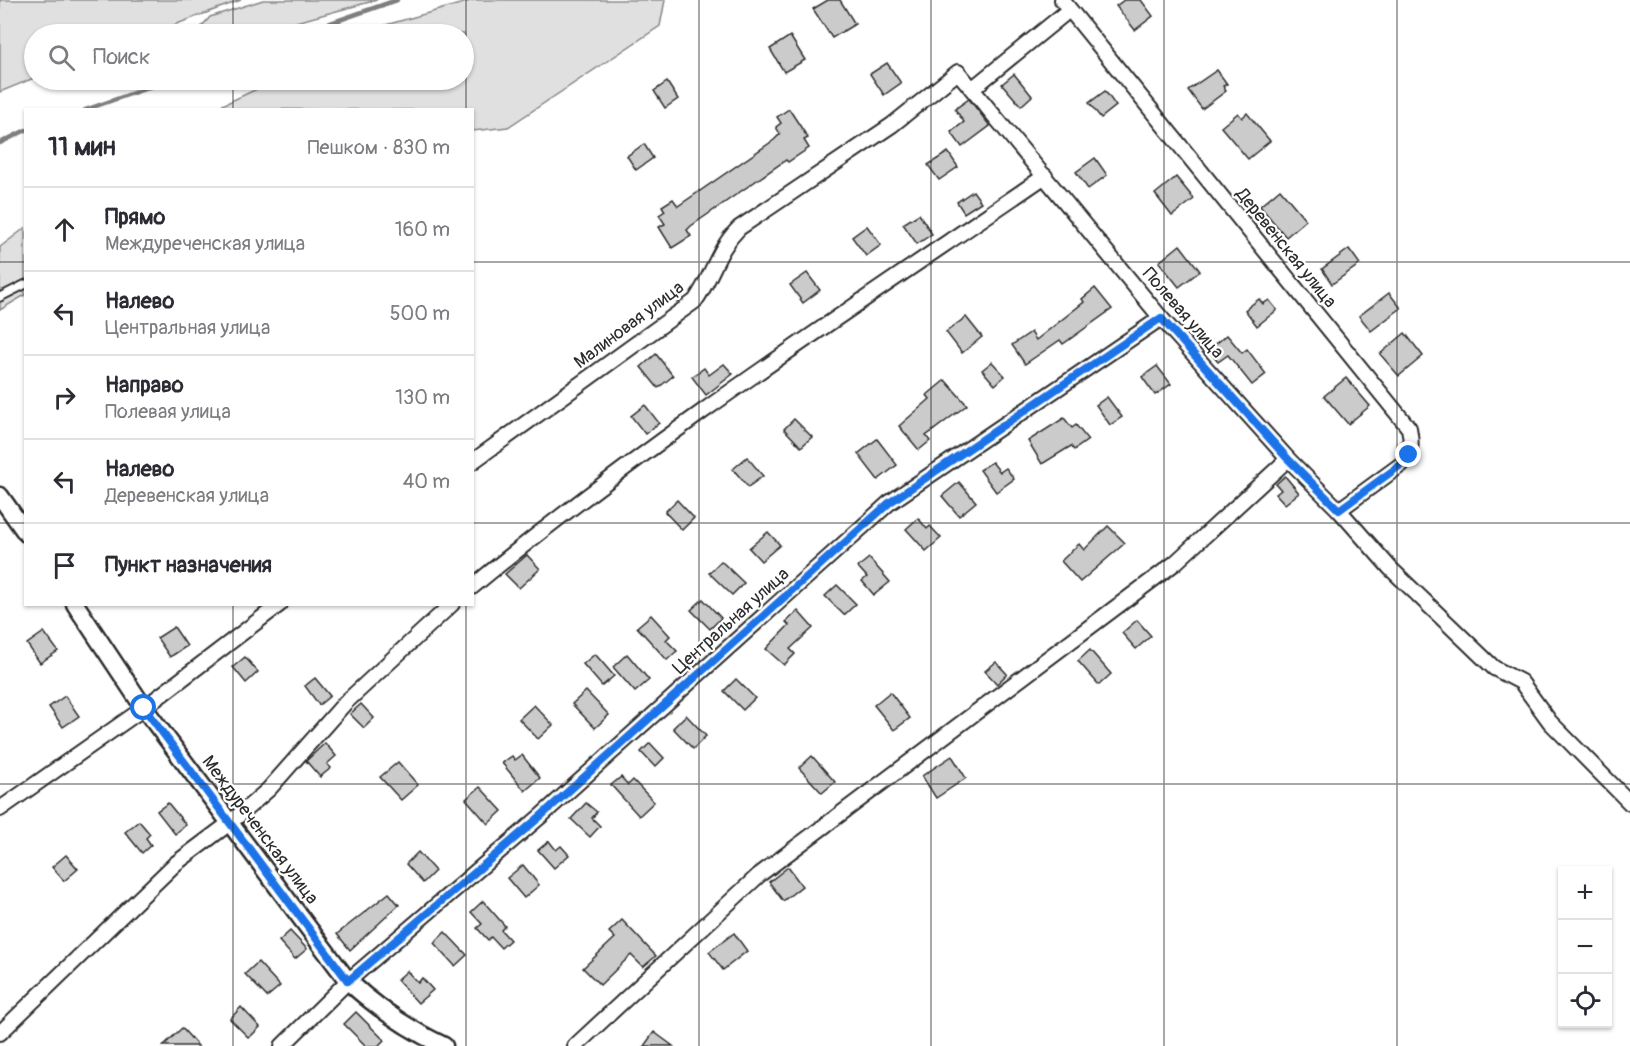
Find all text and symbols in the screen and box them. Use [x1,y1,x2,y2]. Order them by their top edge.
search box [24,24,474,90]
icon: search [45,41,78,74]
text: Поиск [93,43,150,71]
text: 11 мин [48,131,116,163]
text: Пешком · 830 m [308,135,450,160]
street label: Деревенская улица [1230,183,1341,313]
text: Прямо [105,203,165,231]
icon: ahead [48,213,81,246]
text: 160 m [395,217,450,242]
text: Междуреченская улица [105,231,305,256]
street label: Полевая улица [1137,263,1229,363]
street label: Малиновая улица [569,276,689,374]
text: Налево [105,287,174,315]
icon: left [48,297,81,330]
text: 500 m [390,301,450,326]
text: Центральная улица [105,315,270,340]
text: Направо [105,371,184,399]
icon: right [48,381,81,414]
text: 130 m [395,385,450,410]
text: Полевая улица [105,399,231,424]
route end [1395,441,1421,467]
text: Налево [105,455,174,483]
icon: left [48,465,81,498]
text: 40 m [403,469,450,494]
text: Деревенская улица [105,483,269,508]
icon: arrive [48,549,81,582]
text: Пункт назначения [105,551,272,579]
street label: Центральная улица [668,563,794,679]
route start [130,694,156,720]
street label: Междуреченская улица [197,751,323,909]
map controls [1558,866,1612,1028]
button: + [1558,866,1612,920]
button: − [1558,920,1612,974]
button: locate [1558,974,1612,1028]

